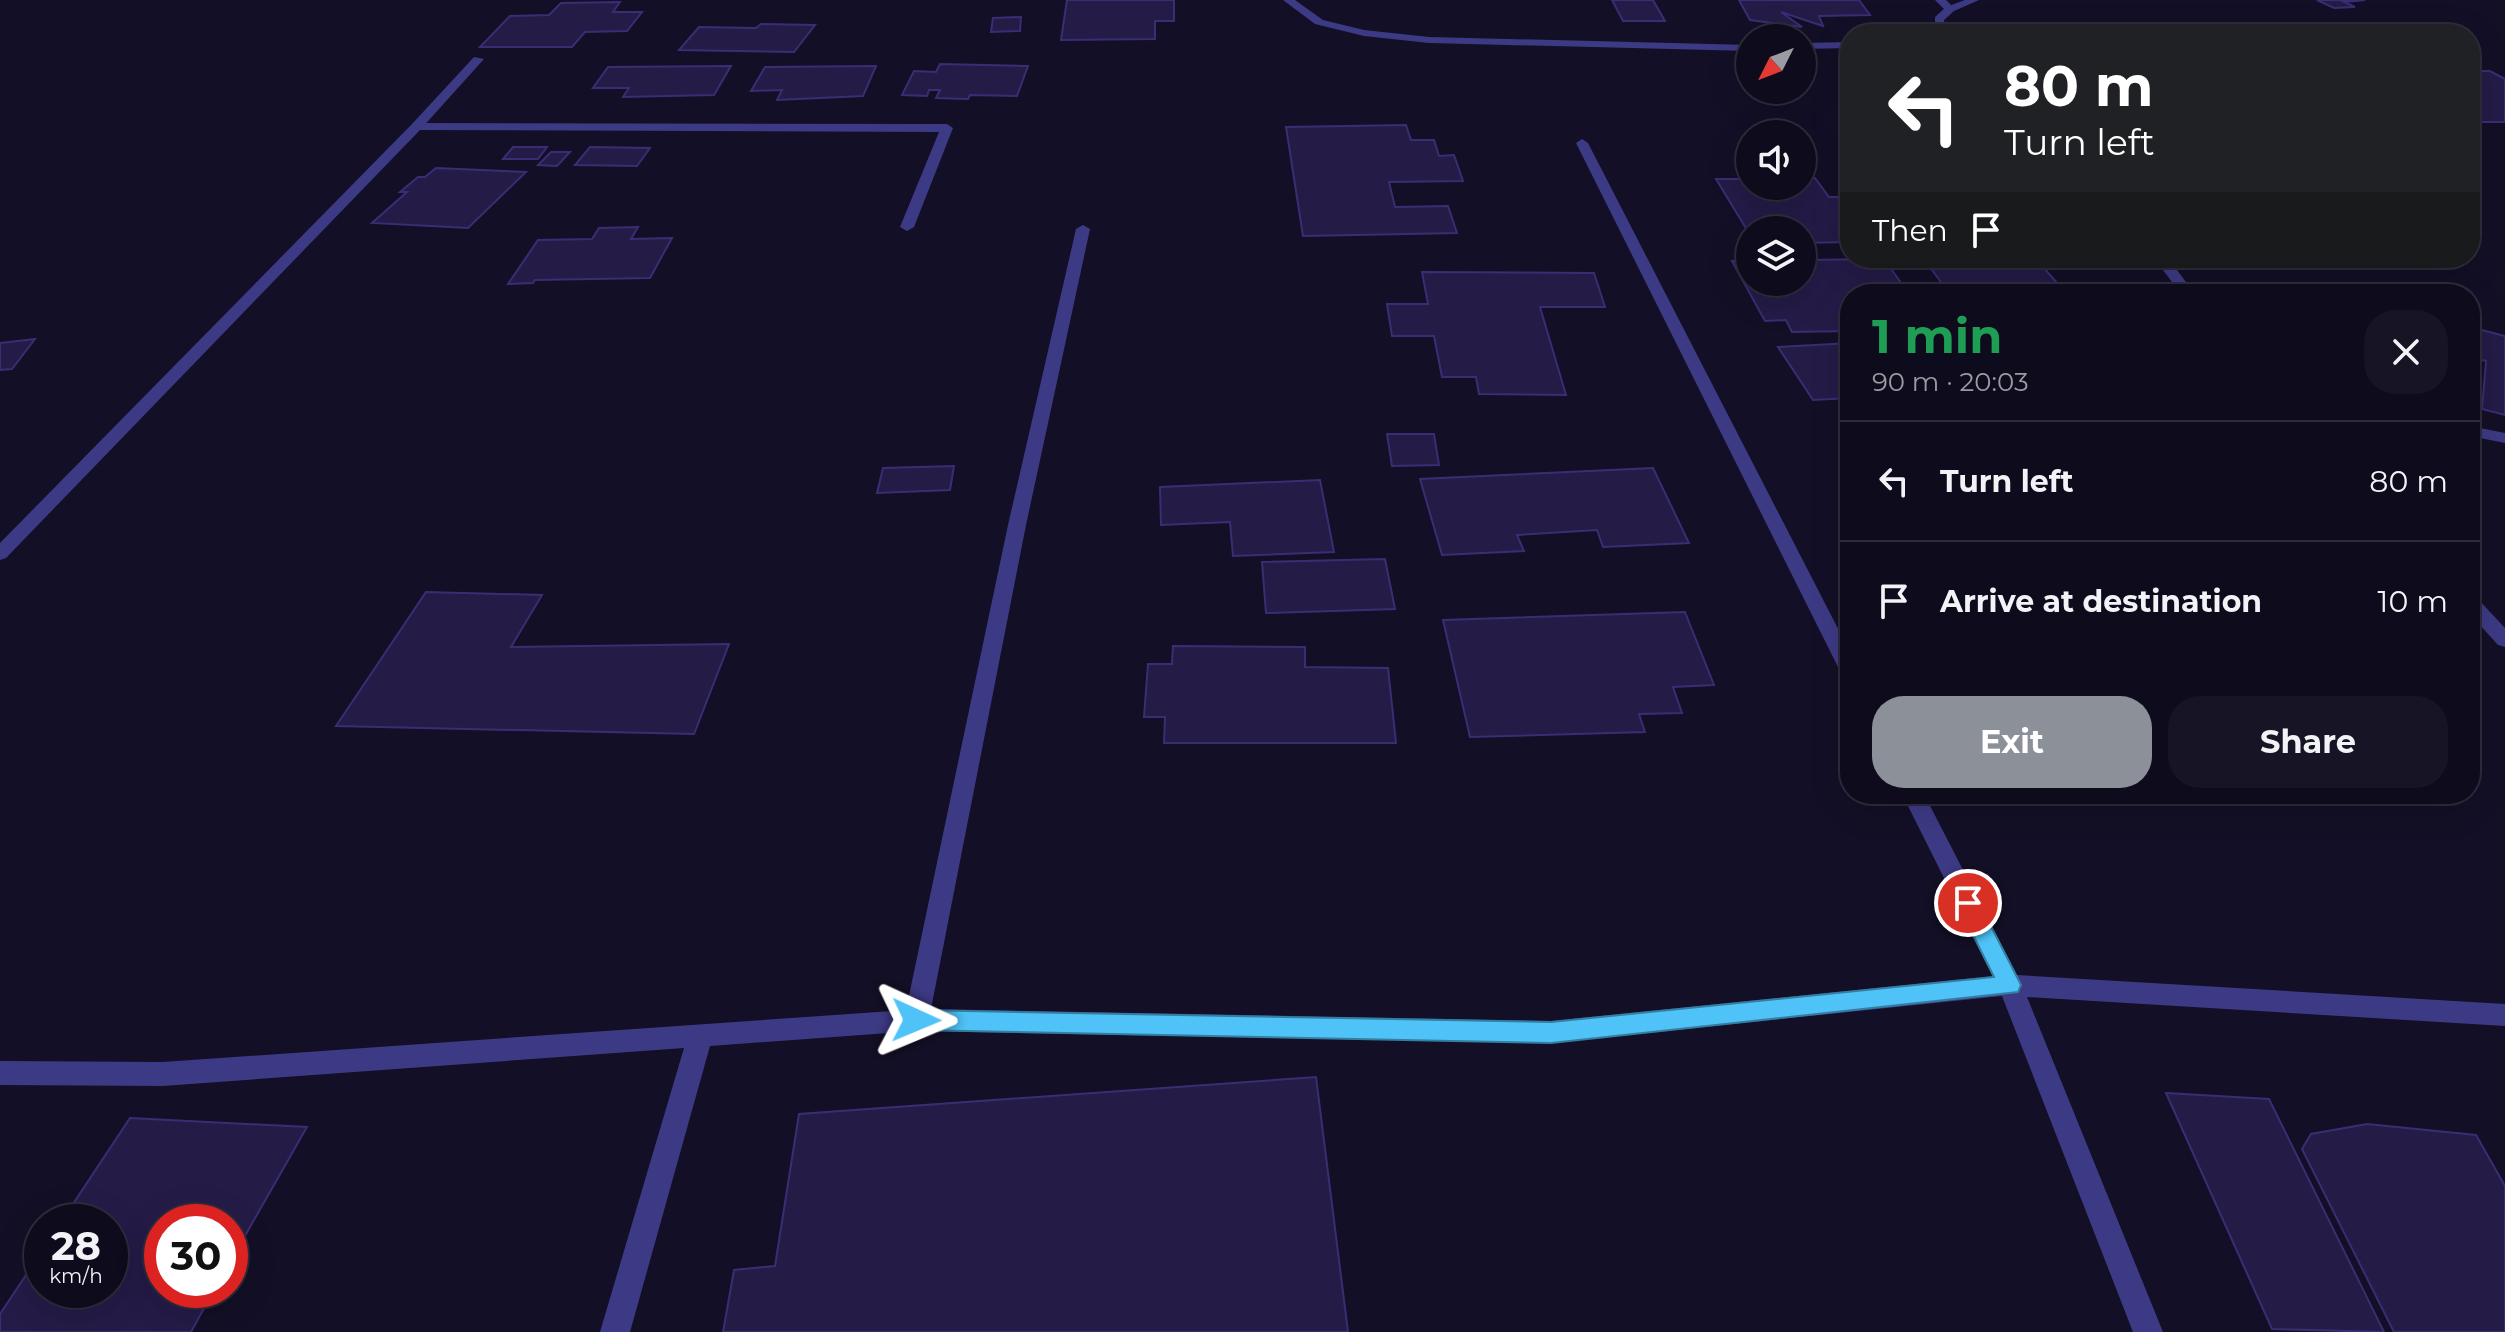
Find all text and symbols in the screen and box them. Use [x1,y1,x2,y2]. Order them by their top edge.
north arrow [1736,24,1816,104]
map controls [1736,24,1816,296]
text: 80 m [2004,52,2154,120]
icon: left [1872,56,1976,160]
button: sound [1736,120,1816,200]
text: Turn left [2004,120,2155,164]
icon: arrive [1964,208,2008,252]
text: Then [1872,212,1948,249]
button: layers [1736,216,1816,296]
text: 1 min [1872,307,2002,365]
button: close [2364,310,2448,394]
text: 90 m · 20:03 [1872,366,2029,398]
icon: left [1872,459,1916,503]
text: Turn left [1940,463,2073,500]
text: 80 m [2369,463,2448,500]
icon: arrive [1872,579,1916,623]
text: Arrive at destination [1940,583,2262,620]
text: 10 m [2378,583,2448,620]
button: Exit [1872,696,2152,788]
button: Share [2168,696,2448,788]
pin [1934,869,2002,937]
icon: arrive [1946,881,1990,925]
position arrow [874,978,958,1062]
speed limit sign: 30 [144,1204,248,1308]
text: 28 [51,1221,101,1270]
text: km/h [49,1264,103,1288]

